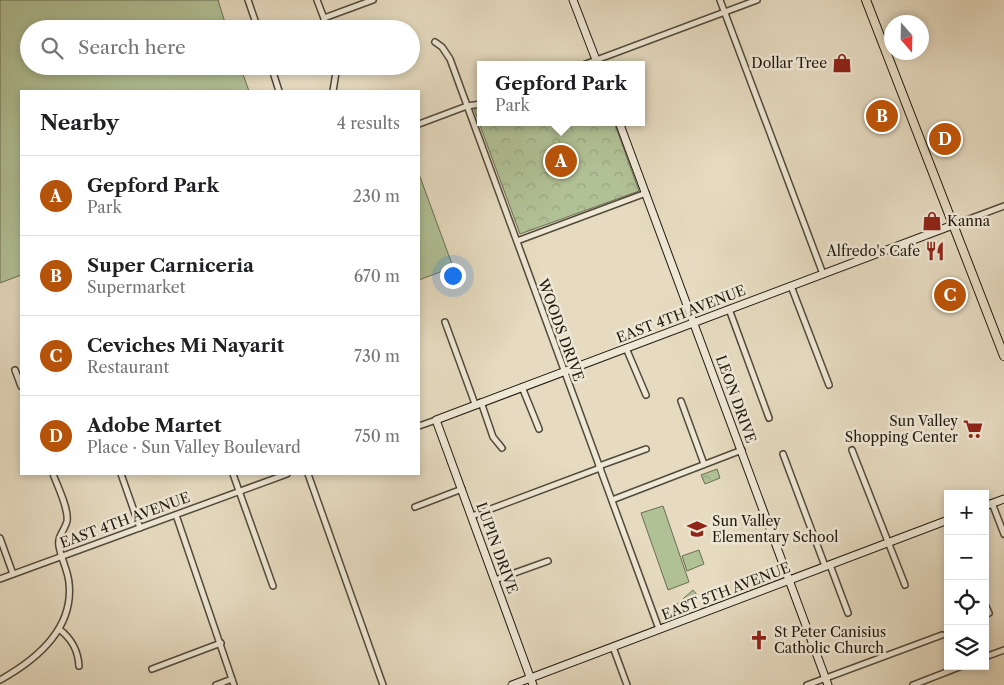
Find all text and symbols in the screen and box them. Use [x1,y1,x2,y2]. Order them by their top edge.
north arrow [884,15,929,60]
search box [20,20,420,75]
icon: search [38,34,66,62]
text: Search here [78,36,186,59]
shop icon: Dollar Tree [831,52,853,74]
place label: Dollar Tree [751,54,827,72]
popup [477,61,645,126]
text: Gepford Park [495,72,627,95]
text: Park [495,95,530,115]
pin: B [866,97,898,135]
text: Nearby [40,110,119,135]
text: 4 results [337,113,400,133]
pin: D [929,120,961,158]
pin: A [545,142,577,180]
text: Gepford Park [87,174,219,197]
text: A [50,186,62,206]
text: 230 m [353,186,400,206]
text: Park [87,197,122,217]
shop icon: Kanna [921,210,943,232]
place label: Kanna [947,212,991,230]
restaurant icon: Alfredo's Cafe [924,240,946,262]
place label: Alfredo's Cafe [825,242,920,260]
text: Super Carniceria [87,254,254,277]
your location [440,263,466,289]
text: B [50,266,62,286]
text: 670 m [354,266,400,286]
street label: WOODS DRIVE [534,275,588,384]
pin: C [934,276,966,314]
text: Supermarket [87,277,185,297]
street label: EAST 4TH AVENUE [614,281,748,347]
text: Ceviches Mi Nayarit [87,334,284,357]
text: C [50,346,62,366]
text: 730 m [354,346,400,366]
street label: LEON DRIVE [712,353,760,445]
text: Restaurant [87,357,169,377]
place label: Sun Valley Shopping Center [845,412,958,446]
text: Adobe Martet [87,414,222,437]
supermarket icon: Sun Valley Shopping Center [962,418,984,440]
text: D [49,426,63,446]
text: 750 m [354,426,400,446]
text: Place · Sun Valley Boulevard [87,437,301,457]
street label: EAST 4TH AVENUE [58,488,192,552]
map controls [944,490,989,670]
button: + [944,490,989,535]
street label: LUPIN DRIVE [472,500,522,596]
place label: Sun Valley Elementary School [712,512,838,546]
school or university icon: Sun Valley Elementary School [686,518,708,540]
button: − [944,535,989,580]
street label: EAST 5TH AVENUE [659,558,793,624]
button: locate [944,580,989,625]
place label: St Peter Canisius Catholic Church [774,623,886,657]
button: layers [944,625,989,670]
church icon: St Peter Canisius Catholic Church [748,629,770,651]

